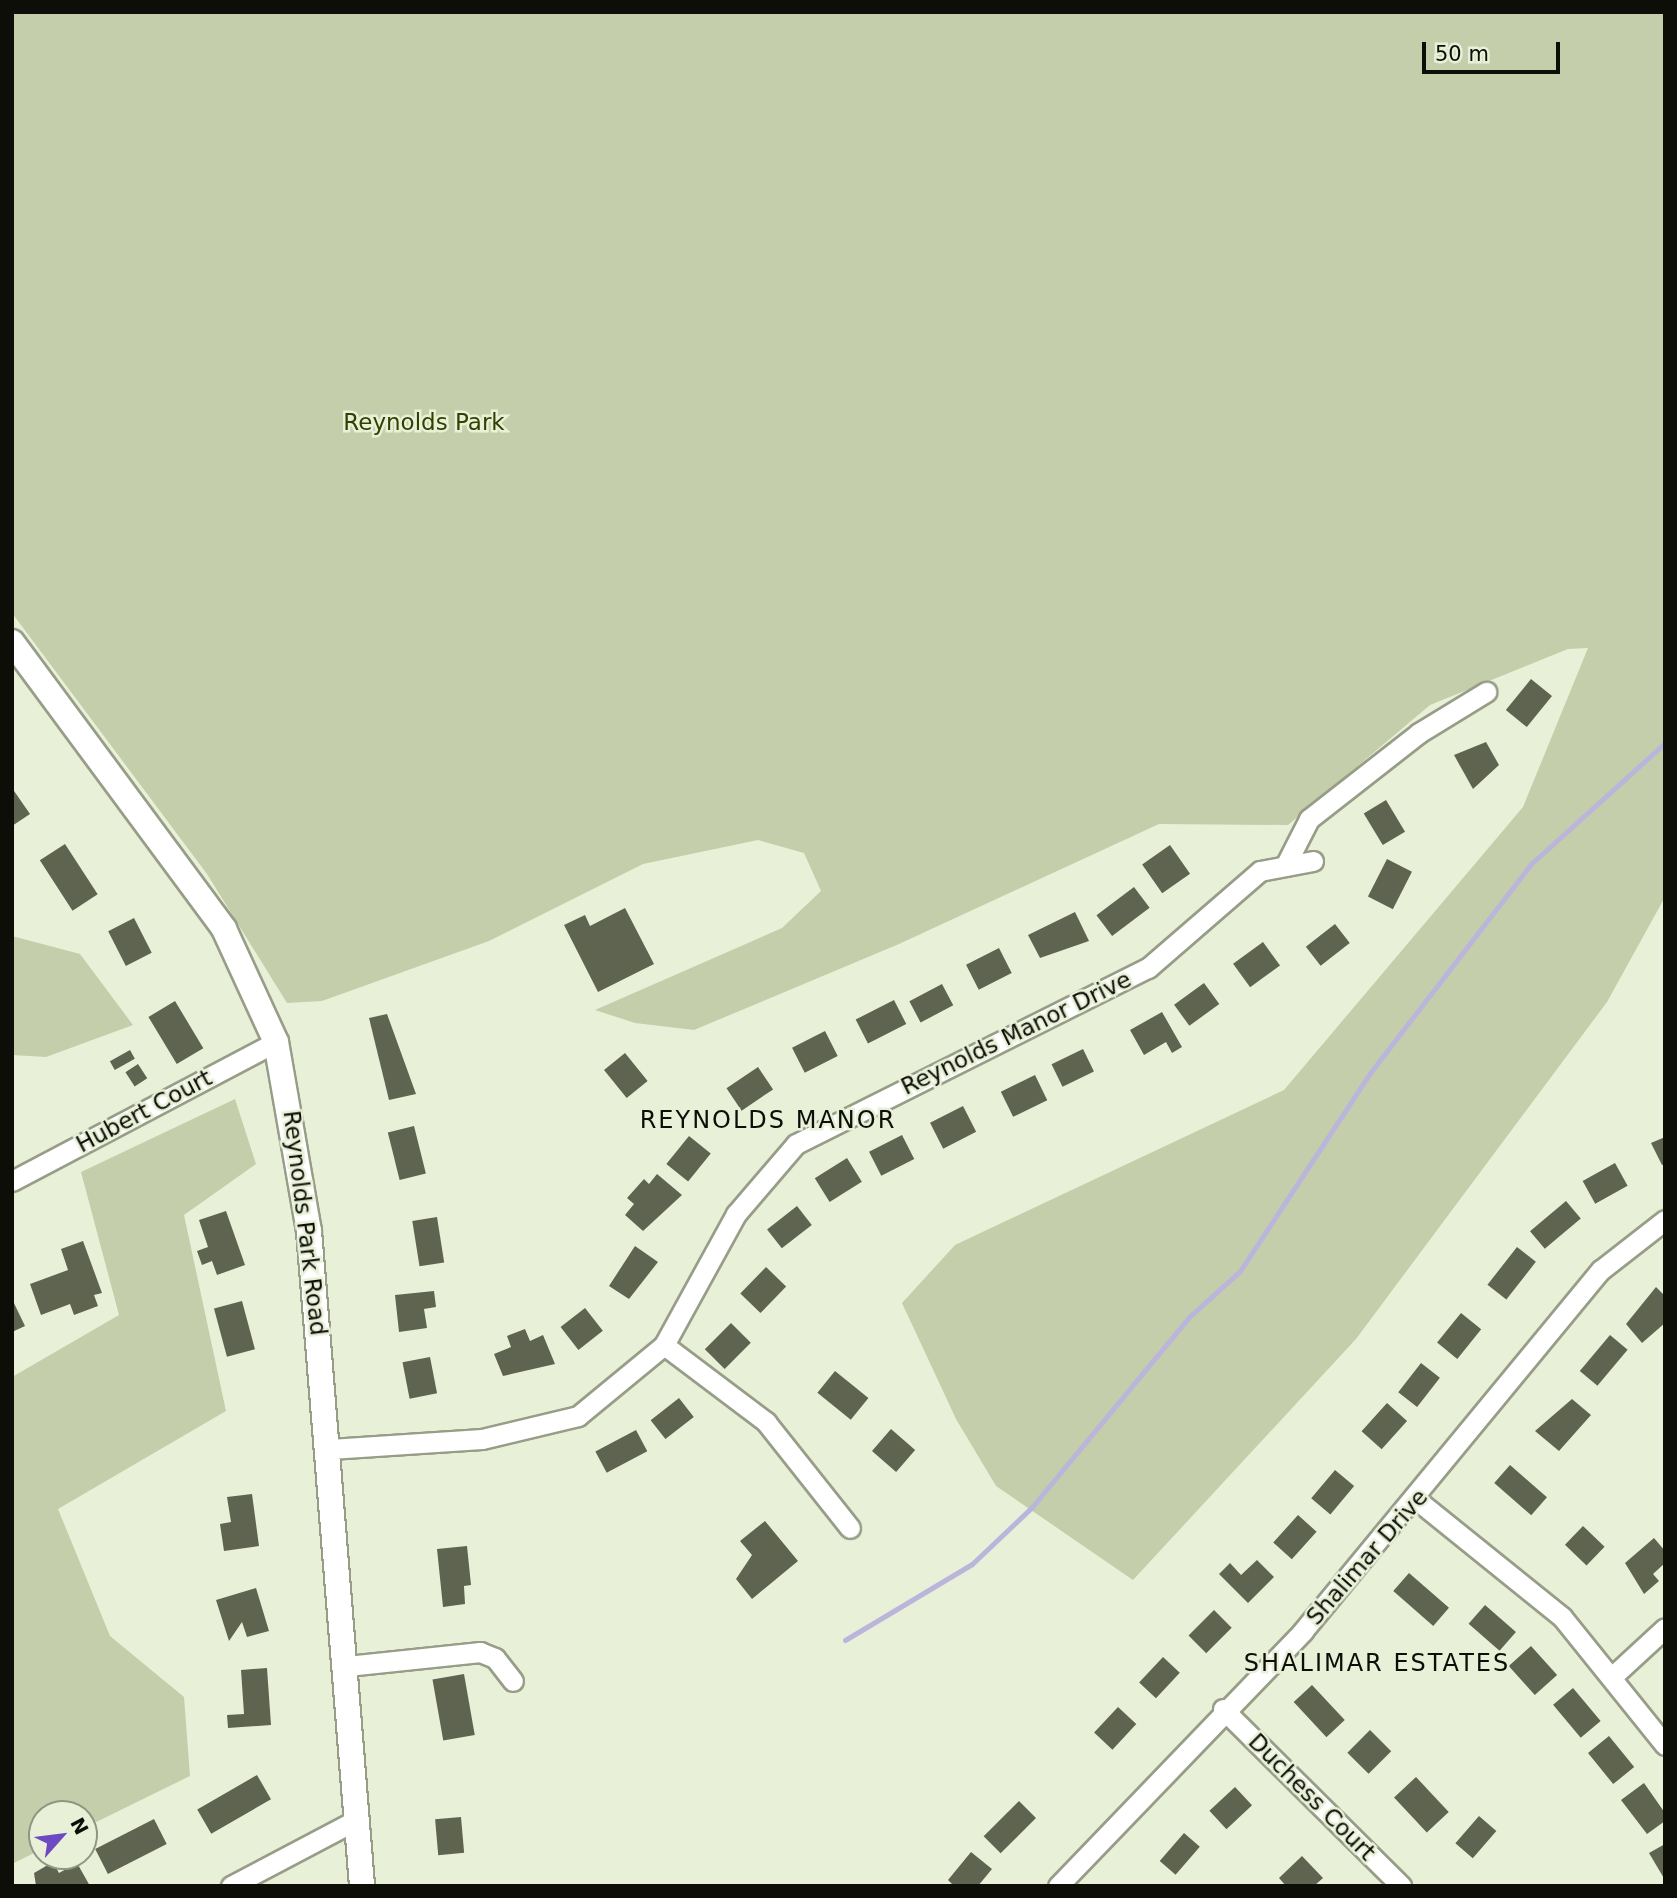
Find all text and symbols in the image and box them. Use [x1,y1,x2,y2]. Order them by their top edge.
scale bar [1425,28,1563,72]
text: 50 m [1435,42,1489,66]
park label: Reynolds Park [343,408,505,436]
street label: Reynolds Manor Drive [897,965,1135,1101]
street label: Hubert Court [71,1064,217,1158]
district label: REYNOLDS MANOR [641,1107,895,1135]
street label: Reynolds Park Road [278,1109,332,1337]
street label: Shalimar Drive [1301,1484,1433,1630]
district label: SHALIMAR ESTATES [1246,1650,1508,1678]
street label: Duchess Court [1243,1728,1381,1866]
north arrow [28,1800,98,1870]
text: N [66,1814,93,1838]

